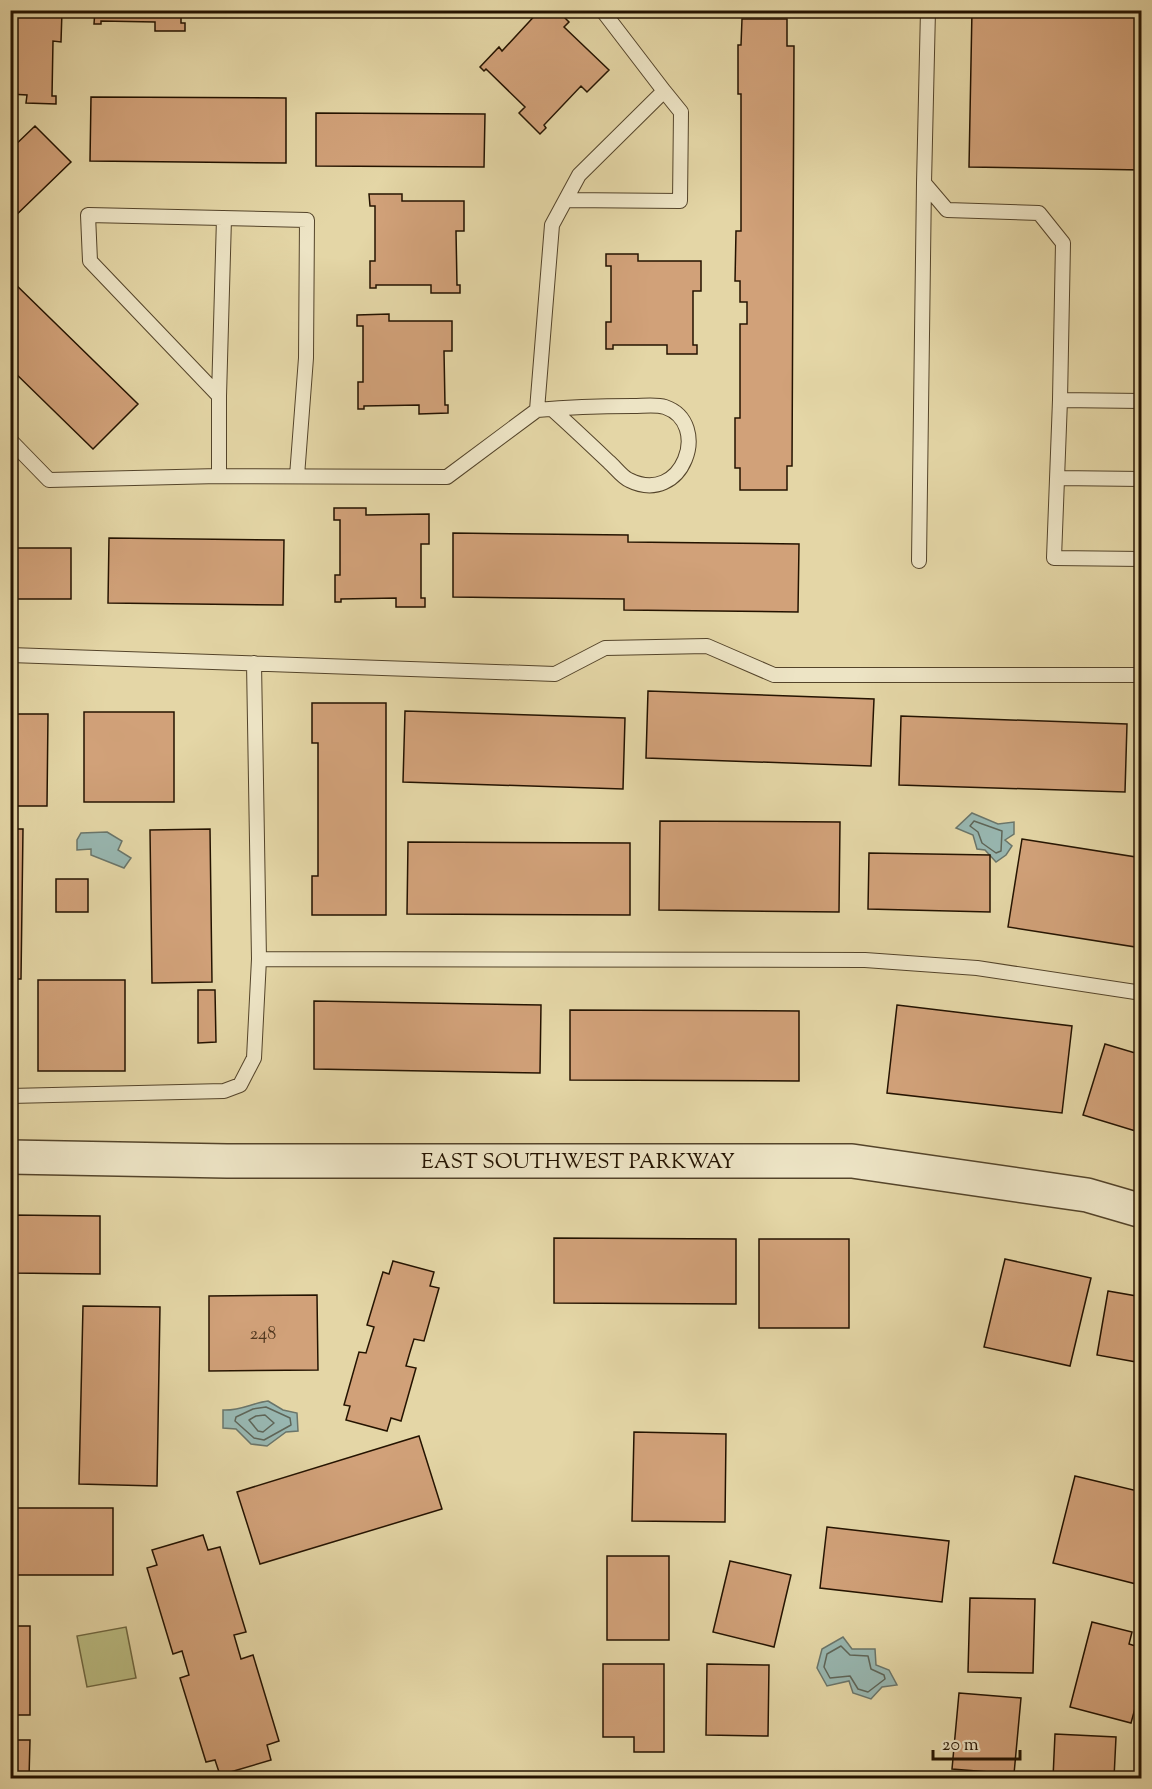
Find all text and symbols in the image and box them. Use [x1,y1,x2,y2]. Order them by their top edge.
street label: EAST SOUTHWEST PARKWAY [421,1148,735,1178]
house number: 248 [250,1322,276,1348]
scale bar [933,1723,1020,1761]
text: 20 m [942,1733,979,1759]

